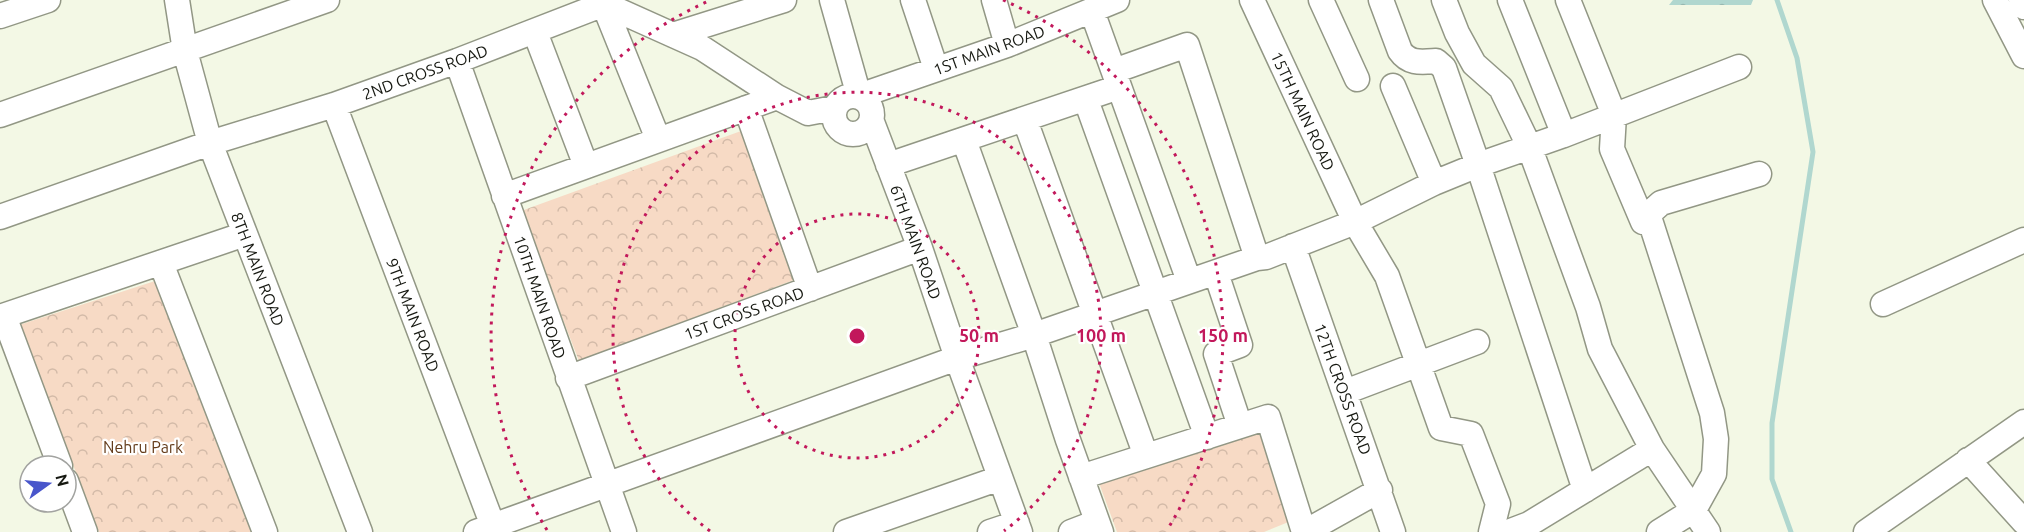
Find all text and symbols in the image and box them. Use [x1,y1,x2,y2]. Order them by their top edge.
street label: 1ST MAIN ROAD [931,21,1047,79]
street label: 2ND CROSS ROAD [360,41,490,103]
street label: 15TH MAIN ROAD [1268,49,1338,173]
street label: 6TH MAIN ROAD [887,182,945,302]
street label: 8TH MAIN ROAD [228,210,288,328]
street label: 10TH MAIN ROAD [510,233,570,361]
street label: 9TH MAIN ROAD [383,256,443,374]
street label: 1ST CROSS ROAD [682,283,806,343]
street label: 12TH CROSS ROAD [1311,321,1375,457]
text: 50 m [959,325,999,345]
text: 100 m [1076,325,1126,345]
text: 150 m [1198,325,1248,345]
centre of rings [847,326,867,346]
park label: Nehru Park [103,438,183,456]
north arrow [18,454,78,514]
text: N [52,472,73,488]

